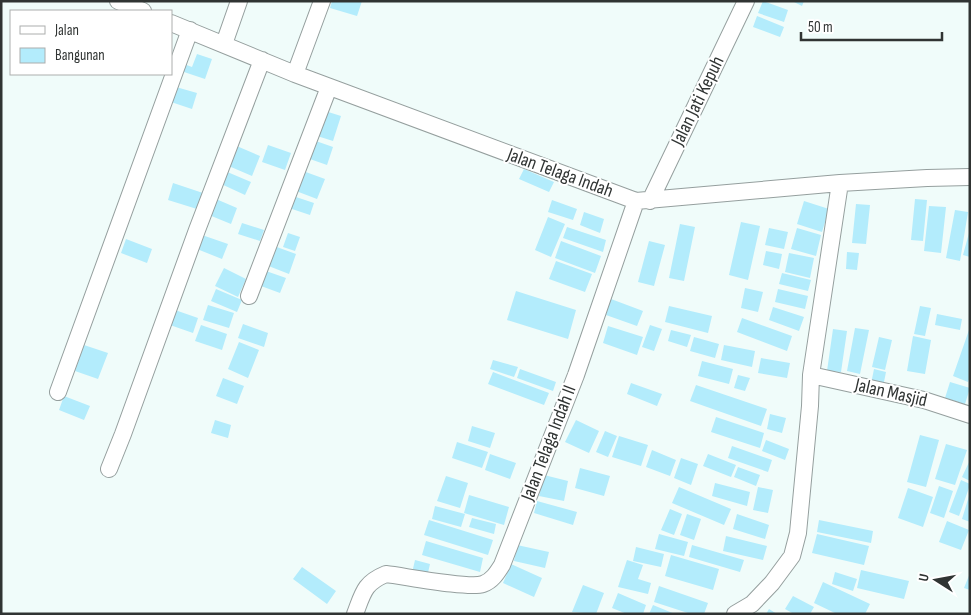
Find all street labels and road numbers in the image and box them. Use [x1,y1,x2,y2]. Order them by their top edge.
street label: Jalan Jati Kepuh [666,53,730,150]
street label: Jalan Telaga Indah [503,143,616,203]
street label: Jalan Masjid [852,373,929,412]
street label: Jalan Telaga Indah II [516,382,582,505]

